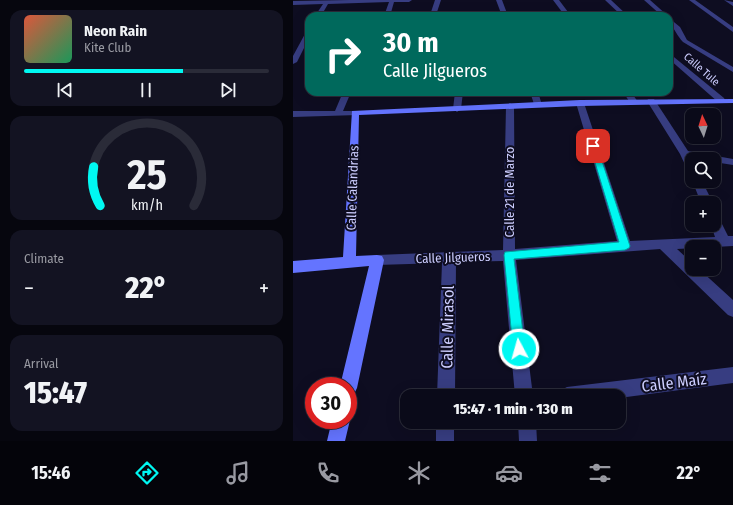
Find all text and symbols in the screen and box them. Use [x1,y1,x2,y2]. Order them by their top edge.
text: Neon Rain [84,22,147,40]
text: 30 m [383,26,439,59]
icon: right [317,28,369,80]
text: Kite Club [84,40,131,55]
street label: Calle Tule [681,50,722,88]
text: Calle Jilgueros [383,60,487,82]
icon: previous [54,79,76,101]
icon: pause [135,79,157,101]
icon: next [217,79,239,101]
north arrow [685,108,721,144]
map controls [685,108,721,276]
pin [576,129,610,163]
icon: arrive [582,135,604,157]
street label: Calle Calandrias [344,145,361,231]
street label: Calle 21 de Marzo [502,146,517,237]
text: 25 [126,149,166,199]
button: search [685,152,721,188]
text: km/h [131,196,162,213]
button: + [685,196,721,232]
button: − [685,240,721,276]
street label: Calle Jilgueros [415,249,491,266]
text: Climate [24,251,64,266]
text: 22° [125,270,168,306]
text: − [24,275,34,302]
text: + [259,275,269,302]
street label: Calle Mirasol [437,285,458,369]
position arrow [498,328,540,370]
text: Arrival [24,356,58,371]
street label: Calle Maíz [641,369,708,396]
text: 15:47 [24,375,87,411]
speed limit sign: 30 [305,377,357,429]
text: 15:47 · 1 min · 130 m [453,400,573,418]
icon: directions [133,459,161,487]
icon: music [224,459,252,487]
icon: phone [314,459,342,487]
icon: climate [405,459,433,487]
icon: car [495,459,523,487]
icon: filters [586,459,614,487]
text: 15:46 [31,462,70,484]
text: 22° [677,462,702,484]

